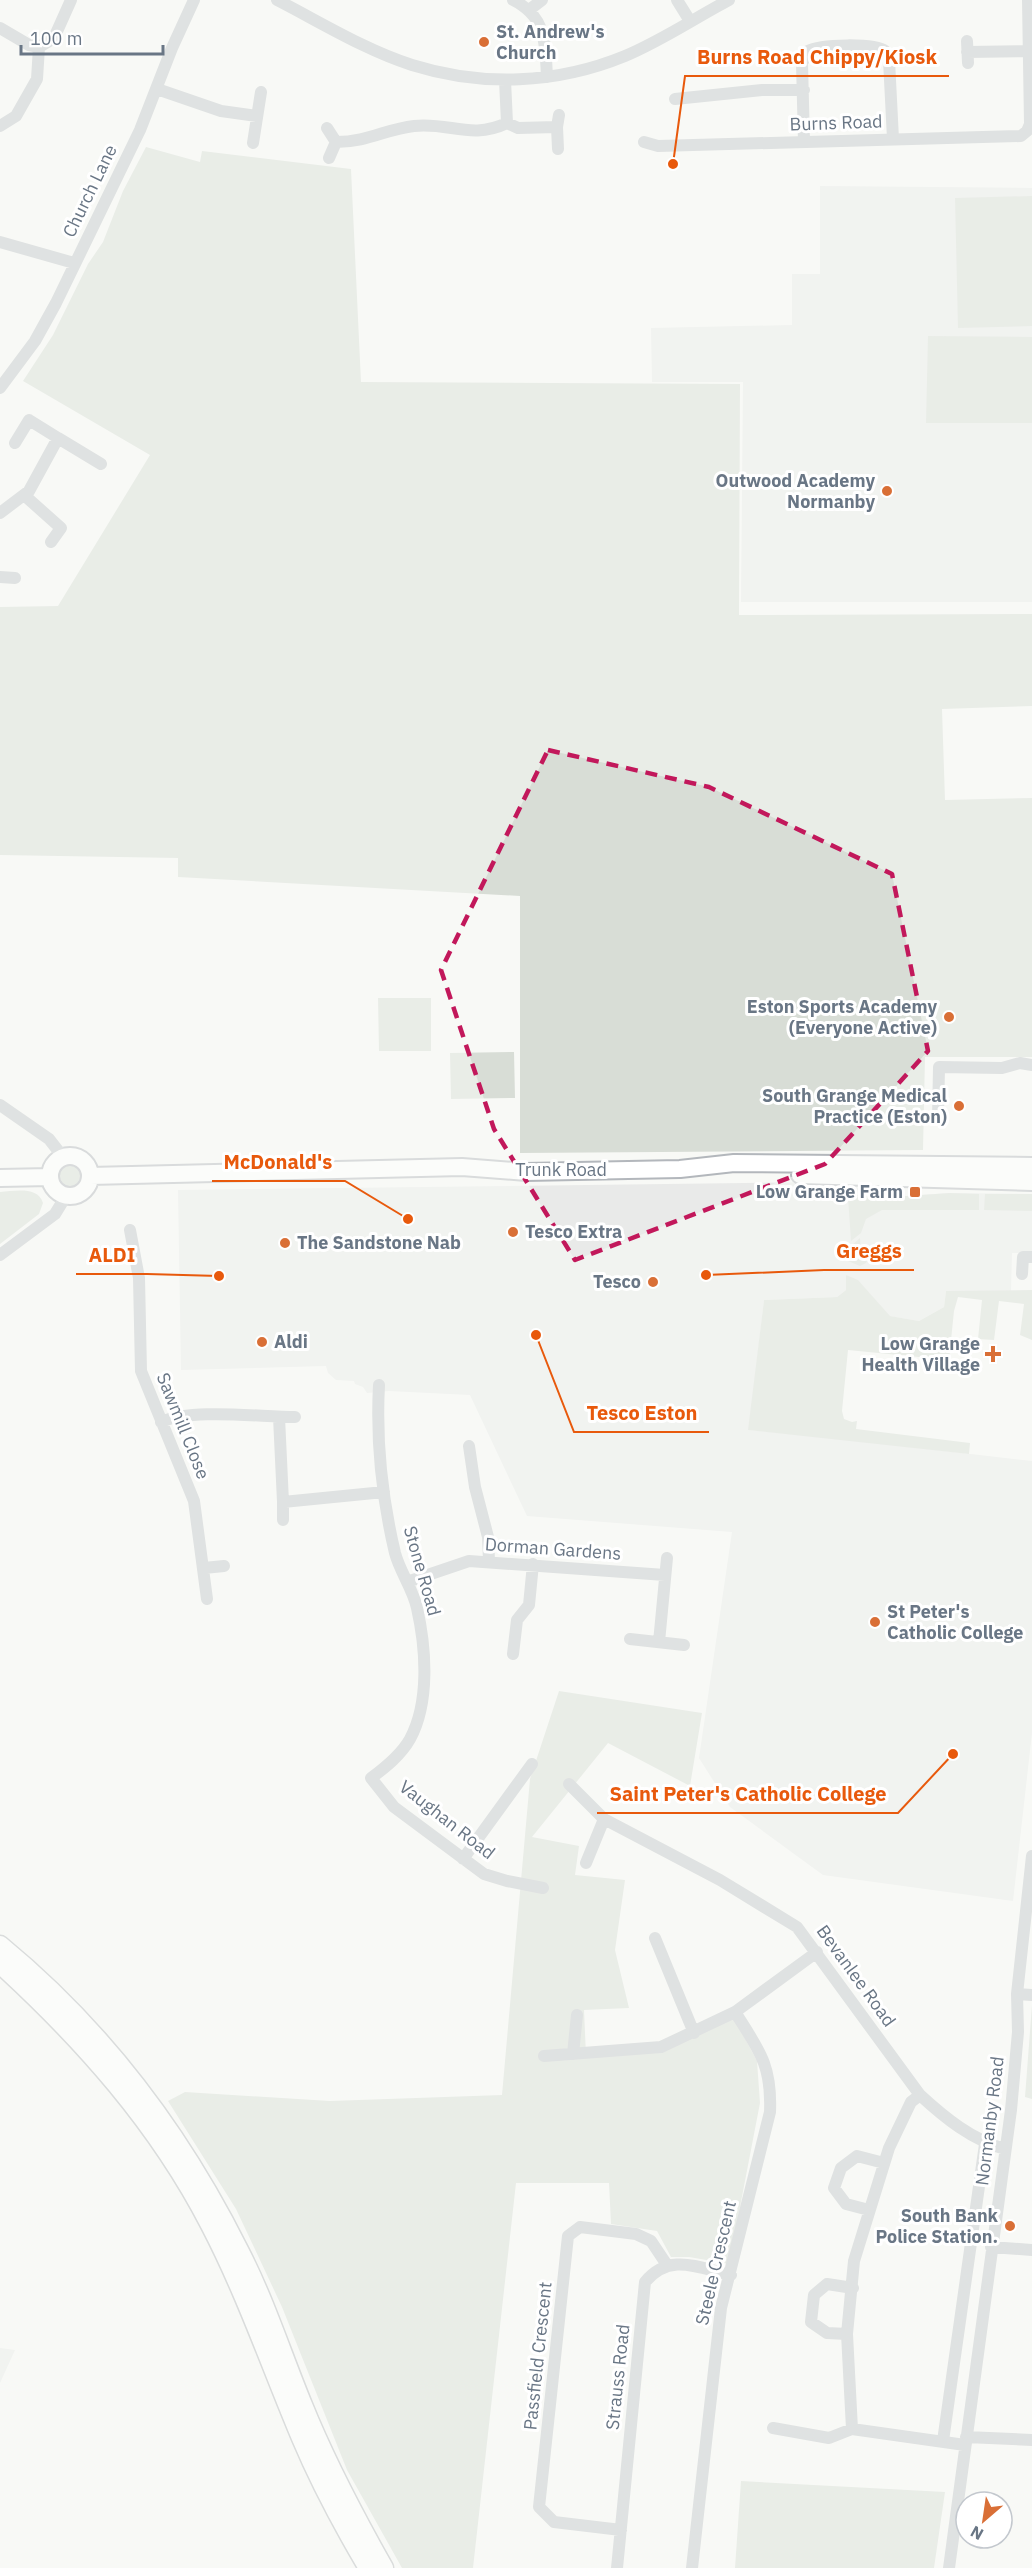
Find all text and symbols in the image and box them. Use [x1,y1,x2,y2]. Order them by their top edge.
scale bar [21,18,164,56]
place label: St. Andrew's Church [496,20,604,64]
text: 100 m [30,27,82,50]
marker: St. Andrew's Church [477,35,491,49]
callout: Burns Road Chippy/Kiosk [685,38,949,76]
text: Burns Road Chippy/Kiosk [697,43,937,70]
street label: Burns Road [789,109,883,136]
street label: Church Lane [57,141,122,241]
place label: Outwood Academy Normanby [716,469,875,513]
marker: Outwood Academy Normanby [880,484,894,498]
place label: Eston Sports Academy (Everyone Active) [747,995,937,1039]
marker: Eston Sports Academy (Everyone Active) [942,1010,956,1024]
place label: South Grange Medical Practice (Eston) [762,1084,948,1128]
marker: South Grange Medical Practice (Eston) [952,1099,966,1113]
callout: McDonald's [212,1143,345,1181]
text: McDonald's [224,1148,332,1175]
street label: Trunk Road [515,1158,607,1181]
place label: Low Grange Farm [756,1180,903,1203]
marker: Low Grange Farm [908,1185,922,1199]
place label: Tesco Extra [525,1220,622,1243]
marker: Tesco Extra [506,1225,520,1239]
place label: The Sandstone Nab [297,1231,461,1254]
callout: Greggs [824,1232,914,1270]
callout: ALDI [76,1236,147,1274]
marker: The Sandstone Nab [278,1236,292,1250]
text: Greggs [836,1237,902,1264]
text: ALDI [89,1241,135,1268]
place label: Tesco [593,1270,641,1293]
marker: Tesco [646,1275,660,1289]
place label: Aldi [274,1330,308,1353]
place label: Low Grange Health Village [862,1332,980,1376]
marker: Aldi [255,1335,269,1349]
marker: Low Grange Health Village [984,1345,1002,1363]
street label: Sawmill Close [152,1369,215,1483]
callout: Tesco Eston [574,1394,709,1432]
text: Tesco Eston [587,1399,697,1426]
street label: Stone Road [399,1523,446,1619]
street label: Dorman Gardens [484,1532,622,1565]
place label: St Peter's Catholic College [887,1600,1023,1644]
marker: St Peter's Catholic College [868,1615,882,1629]
street label: Vaughan Road [395,1775,500,1864]
callout: Saint Peter's Catholic College [597,1775,898,1813]
text: Saint Peter's Catholic College [609,1780,887,1807]
street label: Bevanlee Road [812,1920,901,2031]
street label: Normanby Road [970,2055,1009,2187]
street label: Steele Crescent [690,2198,741,2327]
place label: South Bank Police Station. [876,2204,999,2248]
marker: South Bank Police Station. [1003,2219,1017,2233]
street label: Passfield Crescent [518,2281,557,2431]
street label: Strauss Road [601,2323,634,2431]
north arrow [954,2490,1014,2550]
text: N [967,2522,987,2545]

